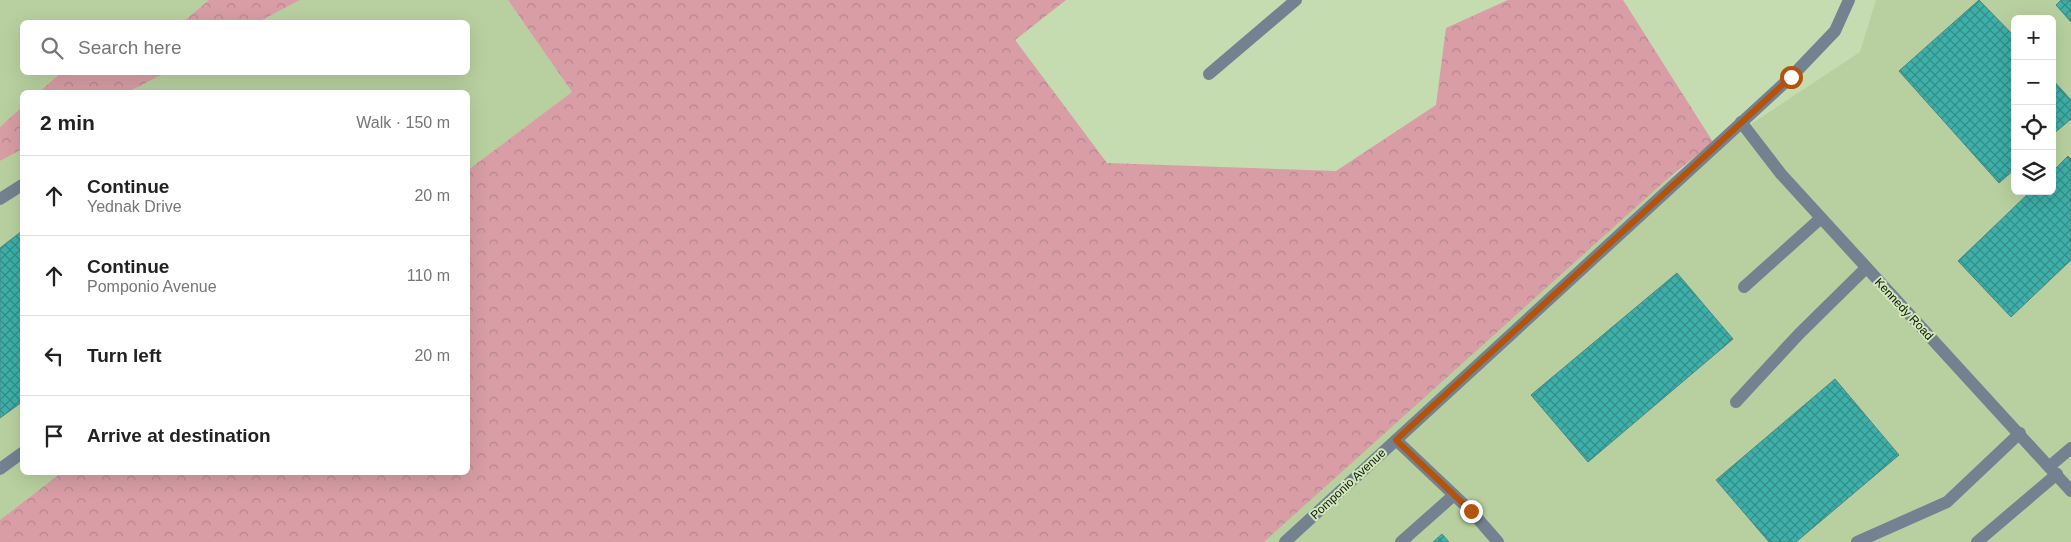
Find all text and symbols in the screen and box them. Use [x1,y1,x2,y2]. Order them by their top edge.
map controls [2011,15,2056,195]
button: + [2011,15,2056,60]
search box [20,20,470,75]
icon: search [38,34,66,62]
text: Search here [78,37,182,58]
button: − [2011,60,2056,105]
route start [1780,66,1803,89]
button: locate [2011,105,2056,150]
text: 2 min [40,111,95,134]
text: Walk · 150 m [356,114,450,131]
button: layers [2011,150,2056,195]
text: Continue [87,176,169,197]
icon: ahead [40,182,68,210]
text: 20 m [414,187,450,204]
text: Yednak Drive [87,198,182,215]
text: Continue [87,256,169,277]
icon: ahead [40,262,68,290]
text: 110 m [407,267,450,284]
street label: Kennedy Road [1872,275,1936,343]
text: Pomponio Avenue [87,278,217,295]
icon: left [40,342,68,370]
text: Turn left [87,345,162,366]
text: 20 m [414,347,450,364]
icon: arrive [40,422,68,450]
text: Arrive at destination [87,425,271,446]
street label: Pomponio Avenue [1308,446,1389,522]
route end [1460,500,1483,523]

